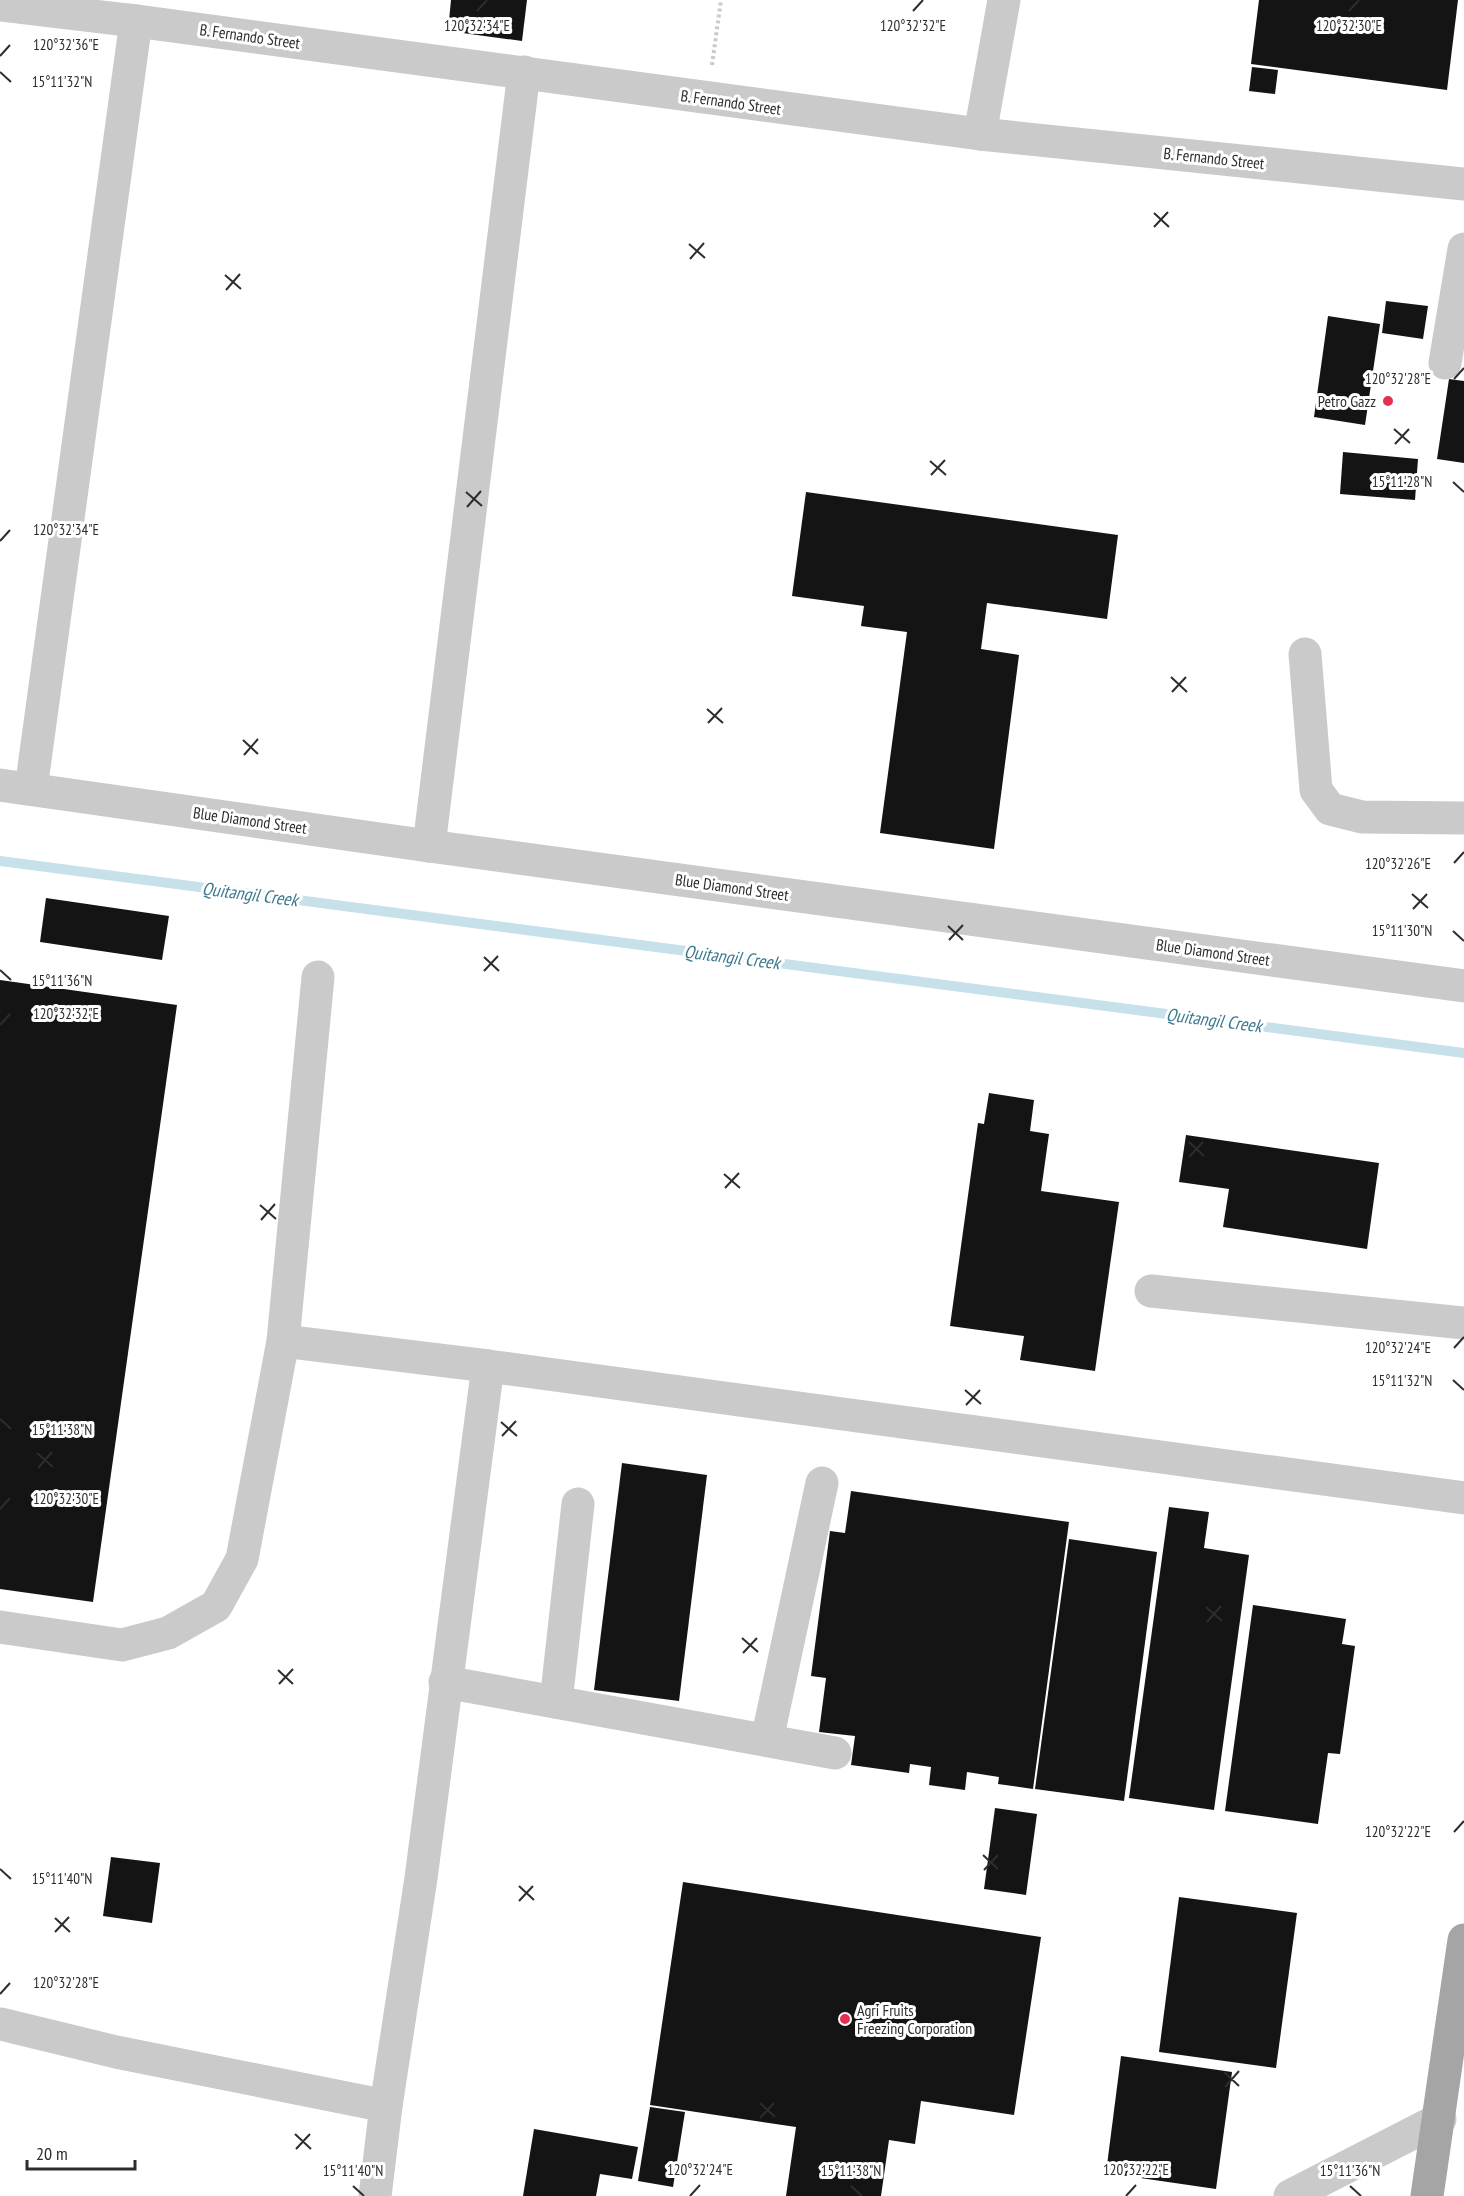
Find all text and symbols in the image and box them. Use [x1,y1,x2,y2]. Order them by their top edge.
text: 120°32'34"E [444,16,510,35]
text: 120°32'32"E [880,16,946,35]
text: 120°32'30"E [1316,16,1382,35]
street label: B. Fernando Street [199,19,302,53]
text: 120°32'36"E [33,35,99,54]
text: 15°11'32"N [32,72,92,91]
street label: B. Fernando Street [680,85,783,119]
street label: B. Fernando Street [1163,143,1266,173]
text: 120°32'28"E [1365,369,1431,388]
place label: Petro Gazz [1318,391,1376,411]
marker: Petro Gazz [1381,394,1395,408]
text: 15°11'28"N [1372,472,1432,491]
text: 120°32'34"E [33,520,99,539]
street label: Blue Diamond Street [192,802,309,838]
text: 120°32'26"E [1365,854,1431,873]
street label: Blue Diamond Street [674,869,791,905]
water label: Quitangil Creek [201,877,301,912]
text: 15°11'30"N [1372,921,1432,940]
street label: Blue Diamond Street [1155,934,1272,970]
water label: Quitangil Creek [683,940,783,975]
text: 15°11'36"N [32,971,92,990]
water label: Quitangil Creek [1165,1003,1265,1038]
text: 120°32'32"E [33,1004,99,1023]
text: 120°32'24"E [1365,1338,1431,1357]
text: 15°11'32"N [1372,1371,1432,1390]
text: 15°11'38"N [32,1420,92,1439]
text: 120°32'30"E [33,1489,99,1508]
text: 120°32'22"E [1365,1822,1431,1841]
text: 15°11'40"N [32,1869,92,1888]
text: 120°32'28"E [33,1973,99,1992]
place label: Agri Fruits Freezing Corporation [857,2000,972,2038]
marker: Agri Fruits Freezing Corporation [838,2012,852,2026]
scale bar [27,2133,135,2171]
text: 20 m [36,2142,68,2165]
text: 120°32'24"E [667,2160,733,2179]
text: 120°32'22"E [1103,2160,1169,2179]
text: 15°11'40"N [323,2161,383,2180]
text: 15°11'38"N [821,2161,881,2180]
text: 15°11'36"N [1320,2161,1380,2180]

